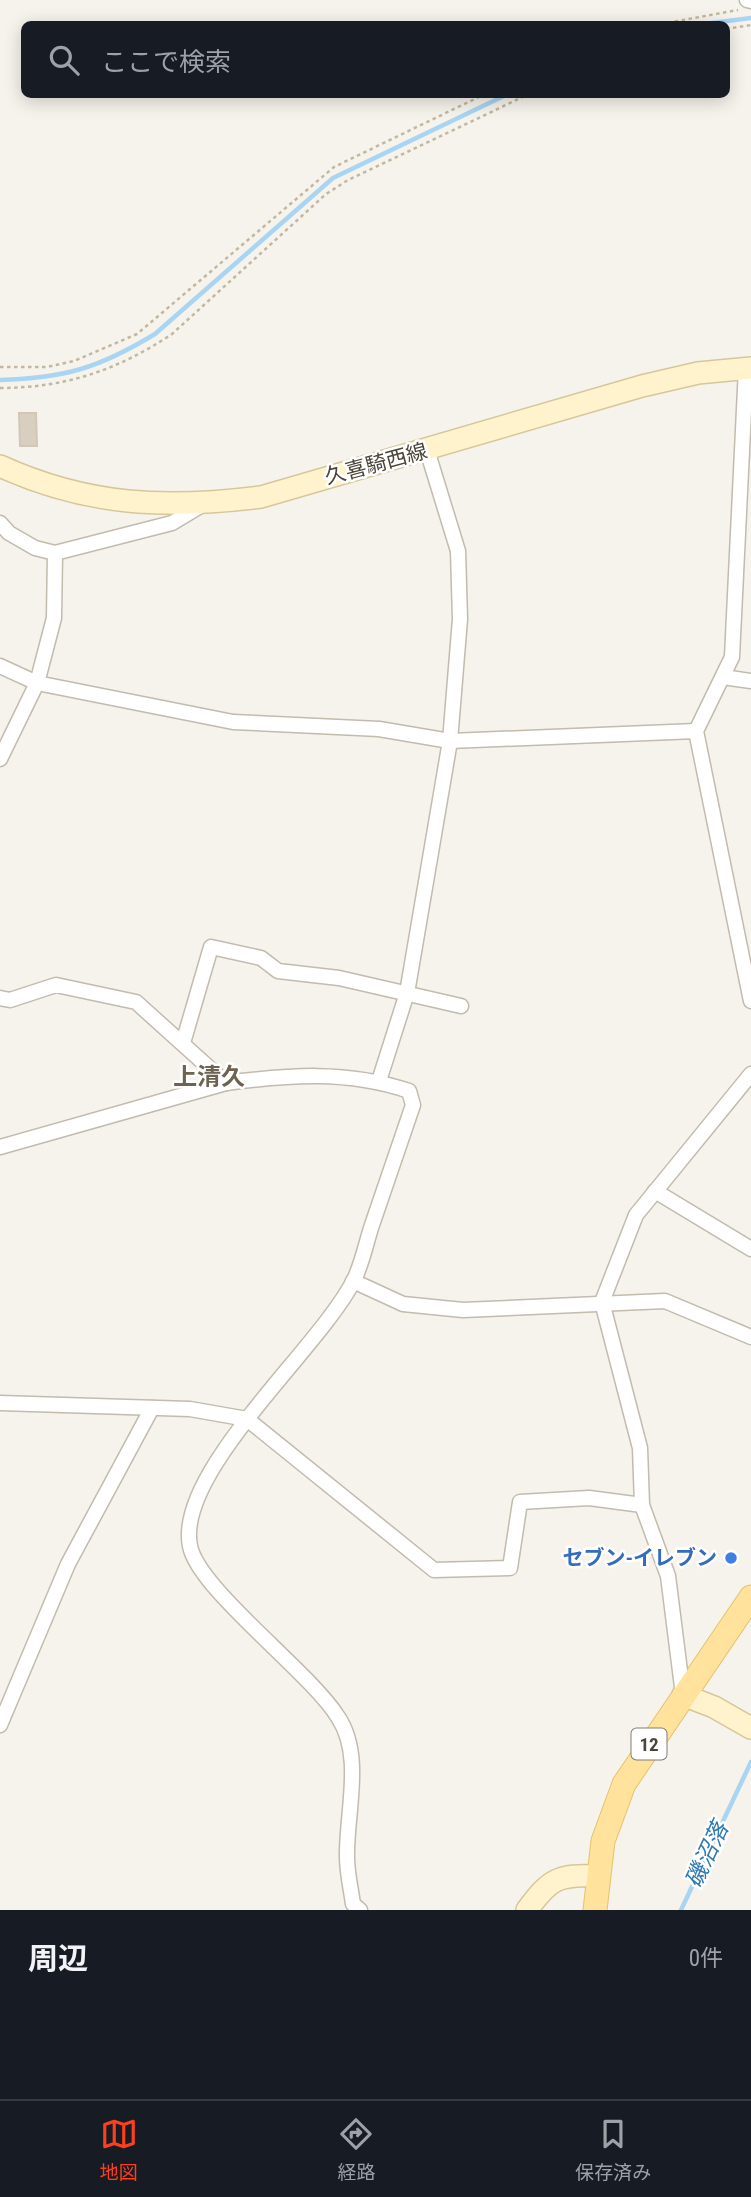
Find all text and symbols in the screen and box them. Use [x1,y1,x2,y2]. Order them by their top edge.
search box [21,21,730,98]
icon: search [45,41,83,79]
text: ここで検索 [101,47,231,77]
street label: 久喜騎西線 [322,439,430,489]
district label: 上清久 [173,1063,245,1091]
place label: セブン-イレブン [562,1546,717,1570]
marker: セブン-イレブン [723,1550,739,1566]
road number: 12 [632,1728,666,1760]
water label: 磯沼落 [680,1814,736,1892]
text: 周辺 [28,1941,88,1976]
text: 0件 [689,1945,723,1972]
tab: 地図 [100,2115,138,2184]
tab: 経路 [337,2115,375,2184]
tab: 保存済み [575,2115,651,2184]

